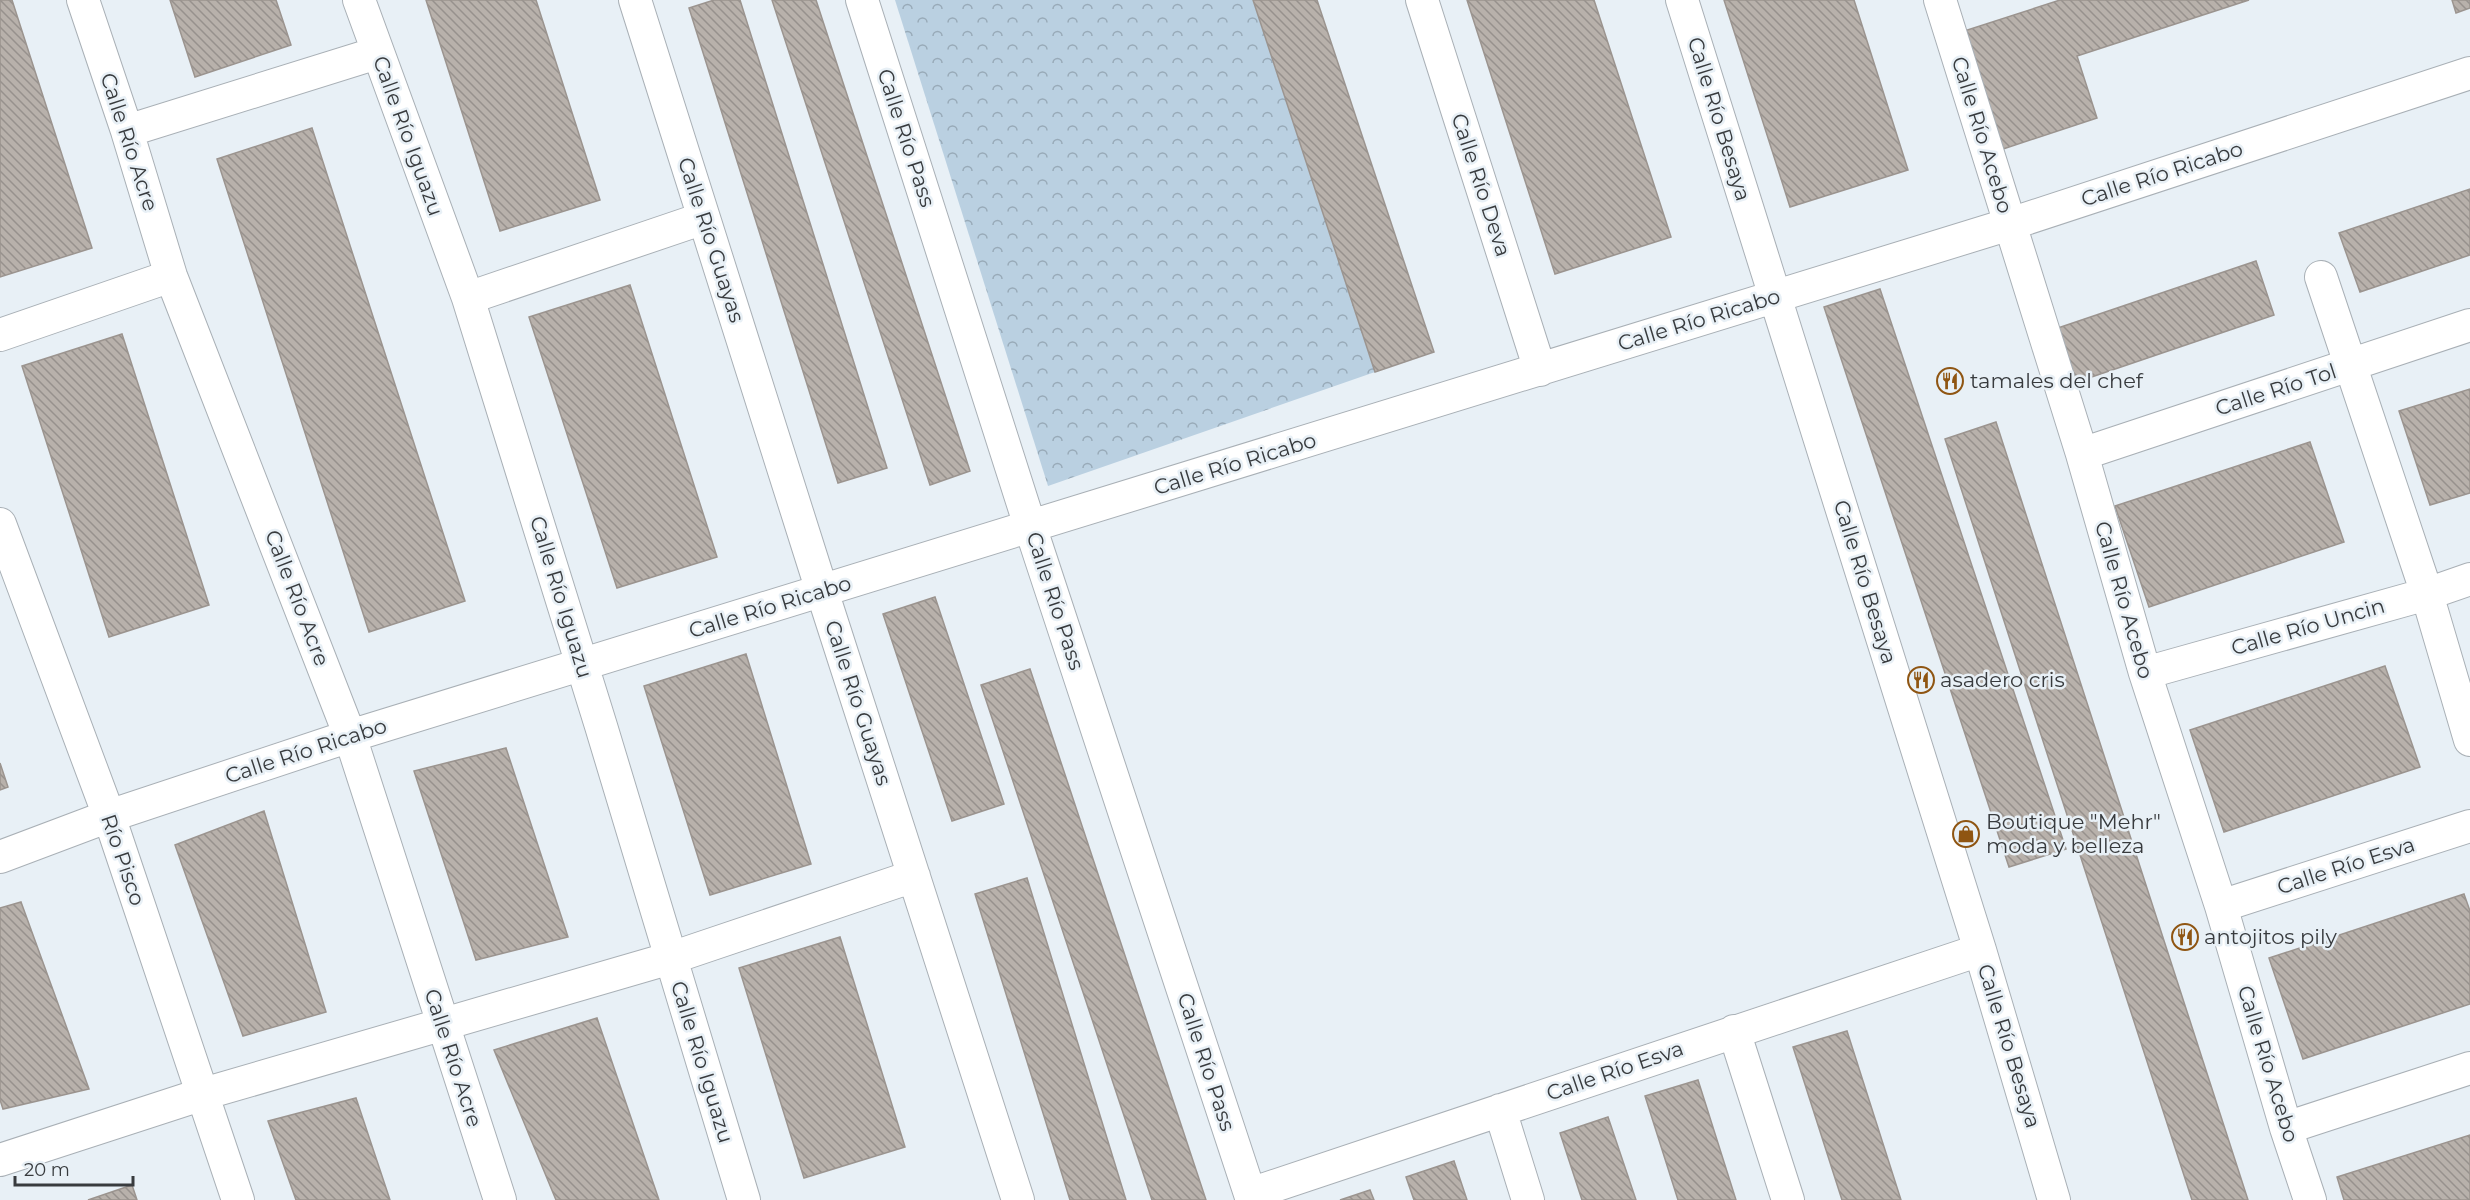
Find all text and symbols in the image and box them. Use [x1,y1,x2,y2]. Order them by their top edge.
street label: Calle Río Besaya [1683,34,1756,204]
street label: Calle Río Iguazu [368,53,449,219]
street label: Calle Río Acebo [1947,53,2018,216]
street label: Calle Río Pass [872,66,941,210]
street label: Calle Río Acre [95,70,164,214]
street label: Calle Río Deva [1447,110,1516,260]
street label: Calle Río Ricabo [2078,136,2246,211]
street label: Calle Río Guayas [673,154,750,326]
street label: Calle Río Ricabo [1615,283,1783,356]
street label: Calle Río Tol [2212,358,2340,421]
restaurant icon: tamales del chef [1935,366,1965,396]
place label: tamales del chef [1970,368,2144,393]
street label: Calle Río Ricabo [1151,427,1319,500]
street label: Calle Río Besaya [1829,497,1902,667]
street label: Calle Río Iguazu [525,513,598,681]
street label: Calle Río Acebo [2090,518,2159,682]
street label: Calle Río Acre [260,526,335,669]
street label: Calle Río Pass [1021,529,1090,673]
street label: Calle Río Ricabo [686,570,854,643]
street label: Calle Río Uncin [2228,593,2387,660]
street label: Calle Río Guayas [820,617,897,789]
restaurant icon: asadero cris [1906,665,1936,695]
place label: asadero cris [1940,667,2065,692]
street label: Calle Río Ricabo [222,713,390,788]
place label: Boutique "Mehr" moda y belleza [1986,809,2161,858]
street label: Río Pisco [96,811,151,909]
shop icon: Boutique "Mehr" moda y belleza [1951,819,1981,849]
street label: Calle Río Esva [2274,831,2418,900]
restaurant icon: antojitos pily [2170,922,2200,952]
place label: antojitos pily [2204,924,2338,949]
street label: Calle Río Besaya [1973,961,2046,1131]
street label: Calle Río Iguazu [666,978,739,1146]
street label: Calle Río Acebo [2233,982,2304,1145]
street label: Calle Río Acre [419,986,488,1130]
street label: Calle Río Pass [1172,990,1241,1134]
street label: Calle Río Esva [1543,1035,1687,1106]
scale bar [15,1149,134,1187]
text: 20 m [24,1159,70,1181]

